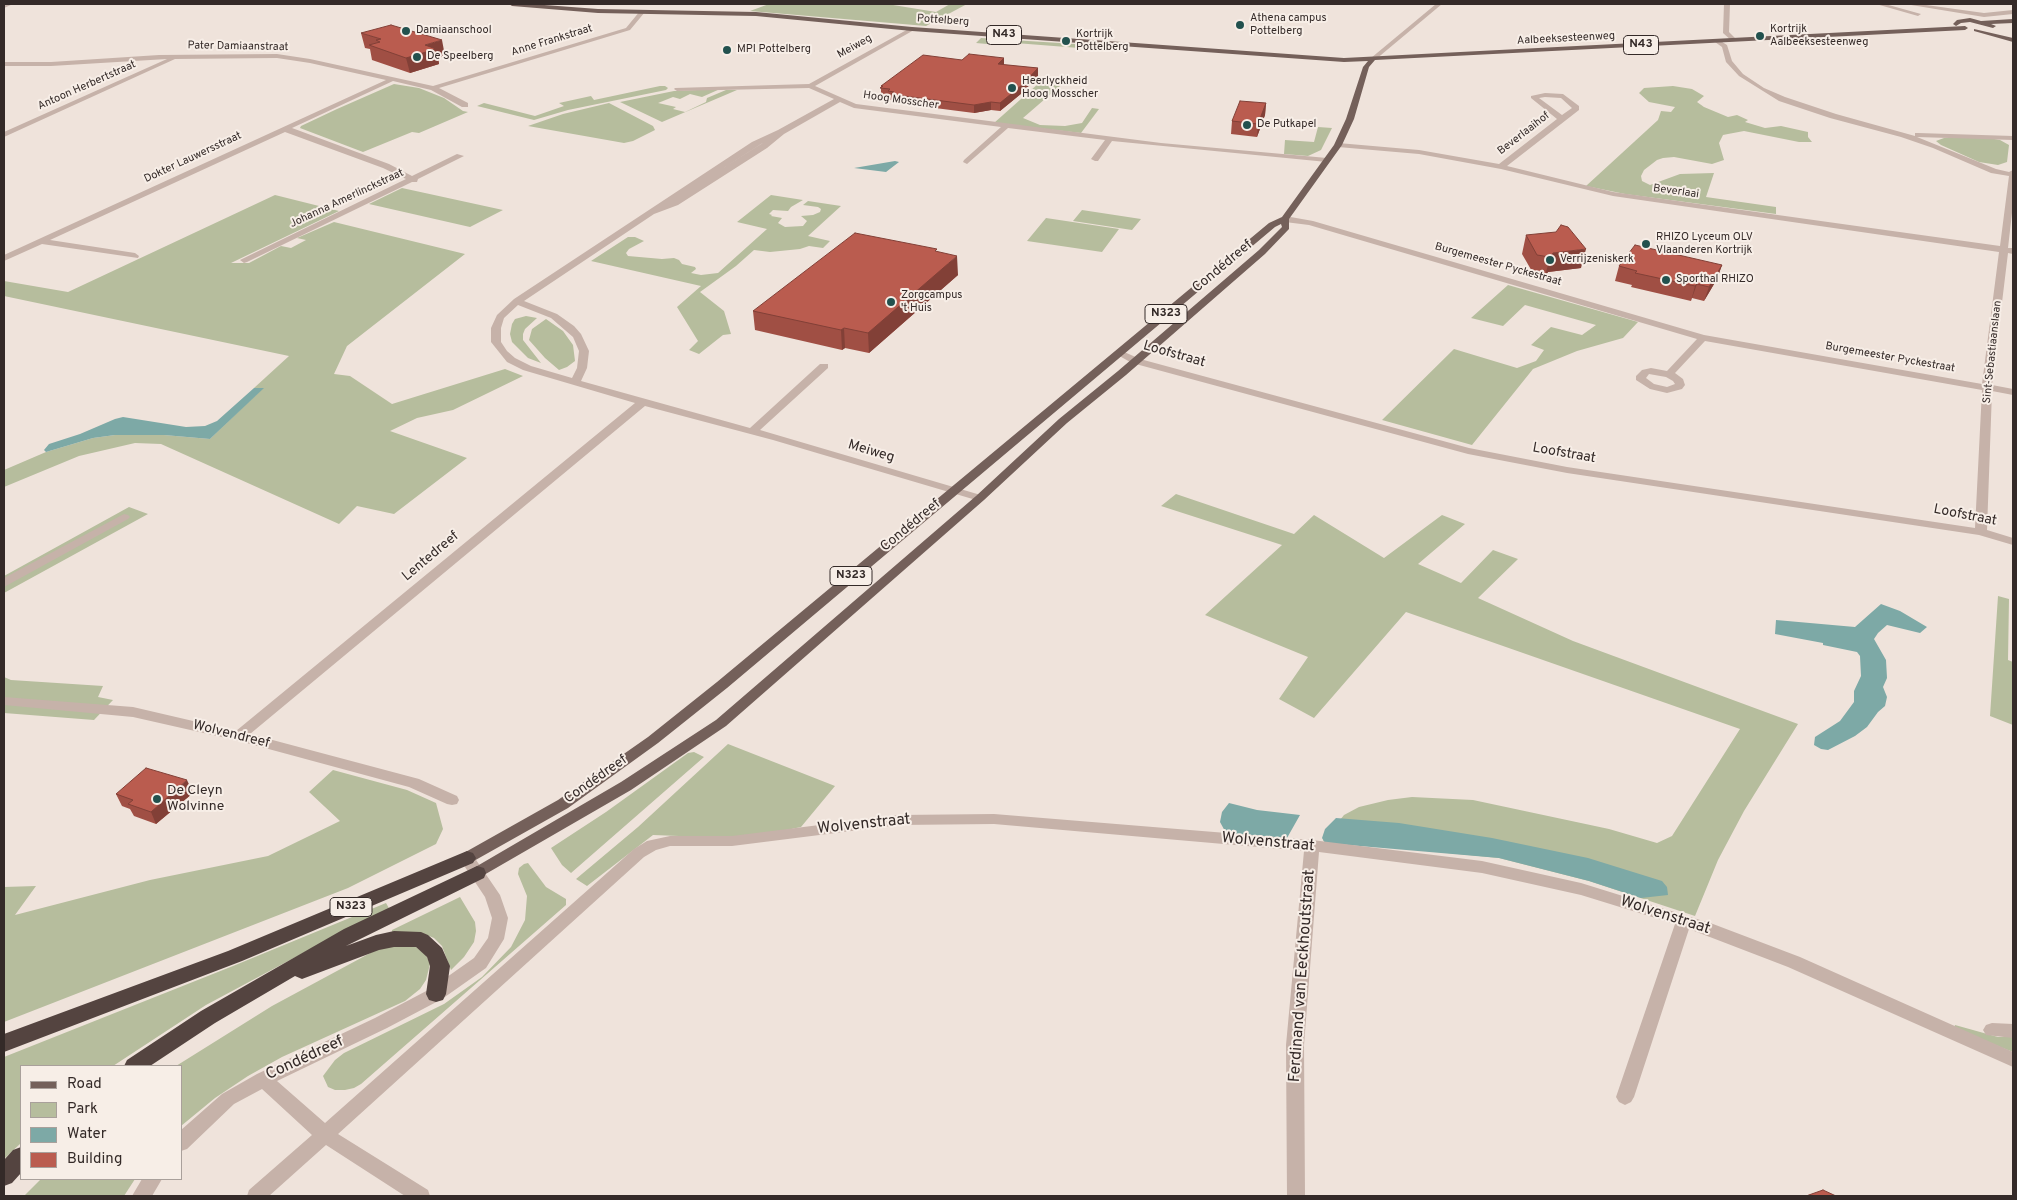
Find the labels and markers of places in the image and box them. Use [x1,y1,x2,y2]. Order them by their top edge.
place label: Athena campus Pottelberg [1250,12,1327,38]
marker: Athena campus Pottelberg [1234,19,1246,31]
place label: Kortrijk Aalbeeksesteenweg [1770,23,1868,49]
place label: Damiaanschool [416,24,492,38]
marker: Damiaanschool [400,25,412,37]
place label: Kortrijk Pottelberg [1076,28,1128,54]
marker: Kortrijk Aalbeeksesteenweg [1754,30,1766,42]
marker: Kortrijk Pottelberg [1060,35,1072,47]
place label: MPI Pottelberg [737,43,811,57]
marker: MPI Pottelberg [721,44,733,56]
place label: De Speelberg [427,50,493,64]
marker: De Speelberg [411,51,423,63]
place label: Heerlyckheid Hoog Mosscher [1022,75,1098,101]
marker: Heerlyckheid Hoog Mosscher [1006,82,1018,94]
place label: De Putkapel [1257,118,1316,132]
marker: De Putkapel [1241,119,1253,131]
place label: RHIZO Lyceum OLV Vlaanderen Kortrijk [1656,231,1753,257]
marker: RHIZO Lyceum OLV Vlaanderen Kortrijk [1640,238,1652,250]
place label: Verrijzeniskerk [1560,253,1634,267]
marker: Verrijzeniskerk [1544,254,1556,266]
place label: Sporthal RHIZO [1676,273,1754,287]
marker: Sporthal RHIZO [1660,274,1672,286]
place label: Zorgcampus 't Huis [901,289,963,315]
marker: Zorgcampus 't Huis [885,296,897,308]
place label: De Cleyn Wolvinne [167,783,224,816]
marker: De Cleyn Wolvinne [151,793,163,805]

